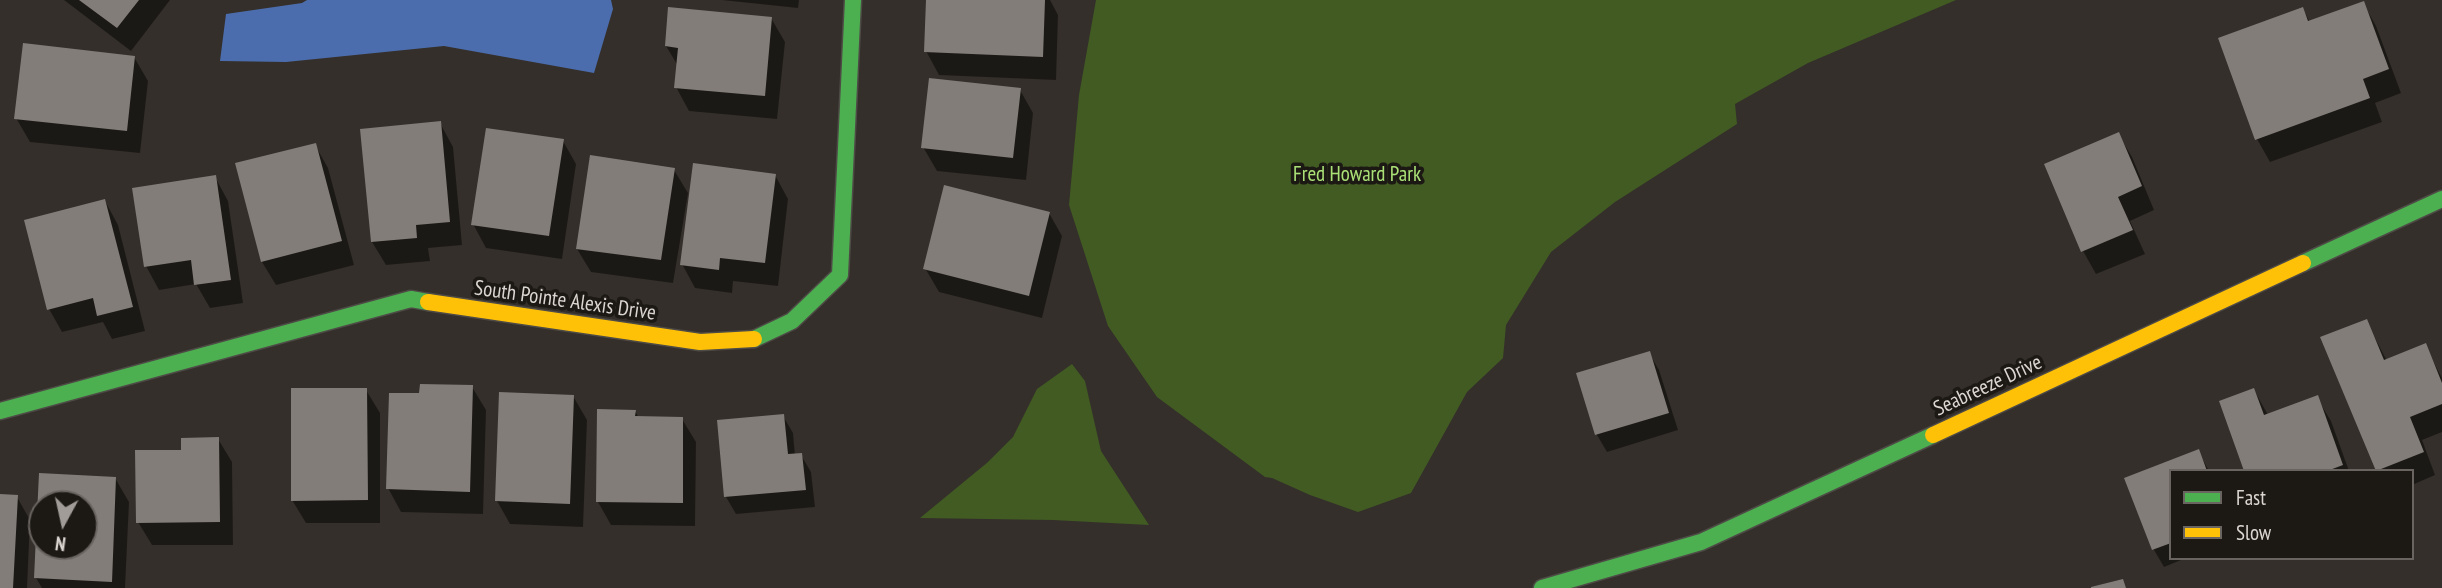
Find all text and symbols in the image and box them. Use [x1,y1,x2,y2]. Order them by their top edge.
park label: Fred Howard Park [1293,162,1421,188]
street label: South Pointe Alexis Drive [473,276,657,326]
street label: Seabreeze Drive [1930,350,2046,422]
legend [2169,469,2414,560]
text: Fast [2236,484,2266,511]
north arrow [28,490,98,560]
text: Slow [2236,519,2271,546]
text: N [54,531,67,556]

